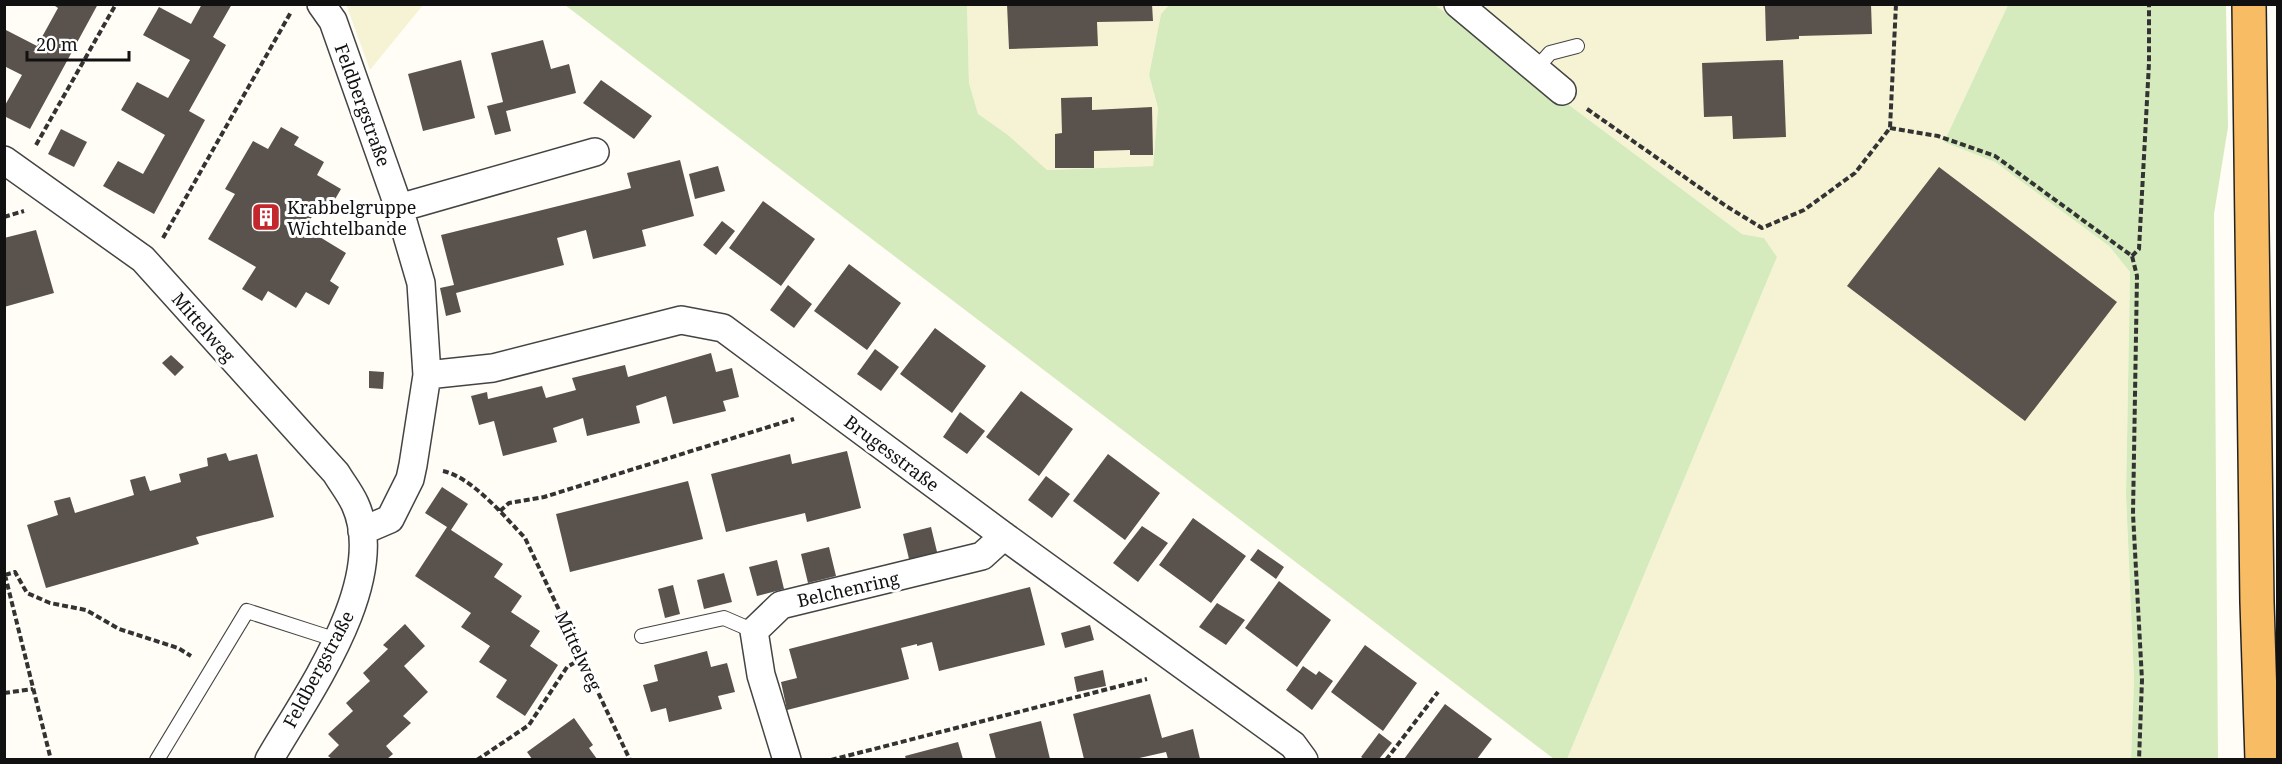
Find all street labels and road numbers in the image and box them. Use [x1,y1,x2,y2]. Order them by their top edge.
street label: Feldbergstraße [330,40,396,170]
street label: Mittelweg [167,287,241,367]
street label: Brugesstraße [840,409,944,497]
street label: Belchenring [795,566,902,612]
street label: Feldbergstraße [277,606,359,732]
street label: Mittelweg [550,607,608,695]

